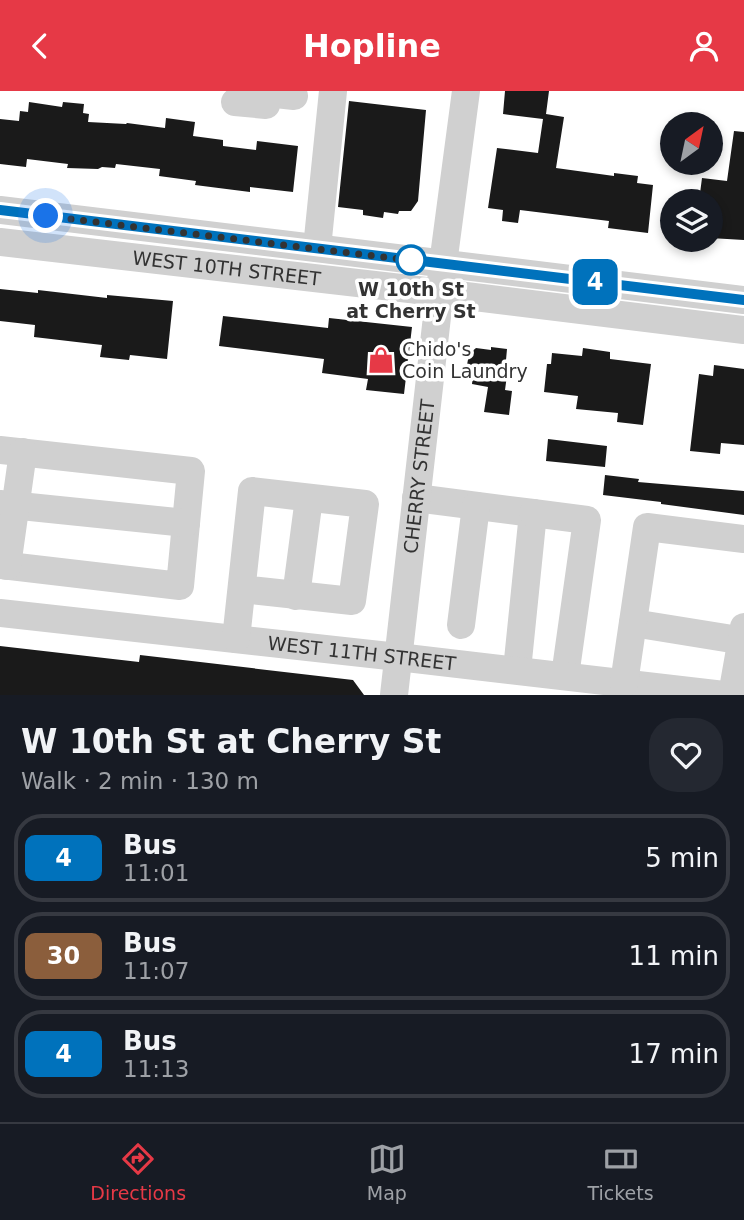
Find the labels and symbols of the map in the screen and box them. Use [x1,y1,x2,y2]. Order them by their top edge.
north arrow [660,112,723,175]
your location [28,198,63,233]
marker: W 10th St at Cherry St [396,245,426,275]
street label: WEST 10TH STREET [131,246,322,290]
line badge: 4 [572,259,618,305]
place label: W 10th St at Cherry St [346,278,476,322]
place label: Chido's Coin Laundry [402,338,528,382]
shop icon: Chido's Coin Laundry [366,345,396,375]
street label: CHERRY STREET [399,398,439,555]
street label: WEST 11TH STREET [267,632,457,675]

